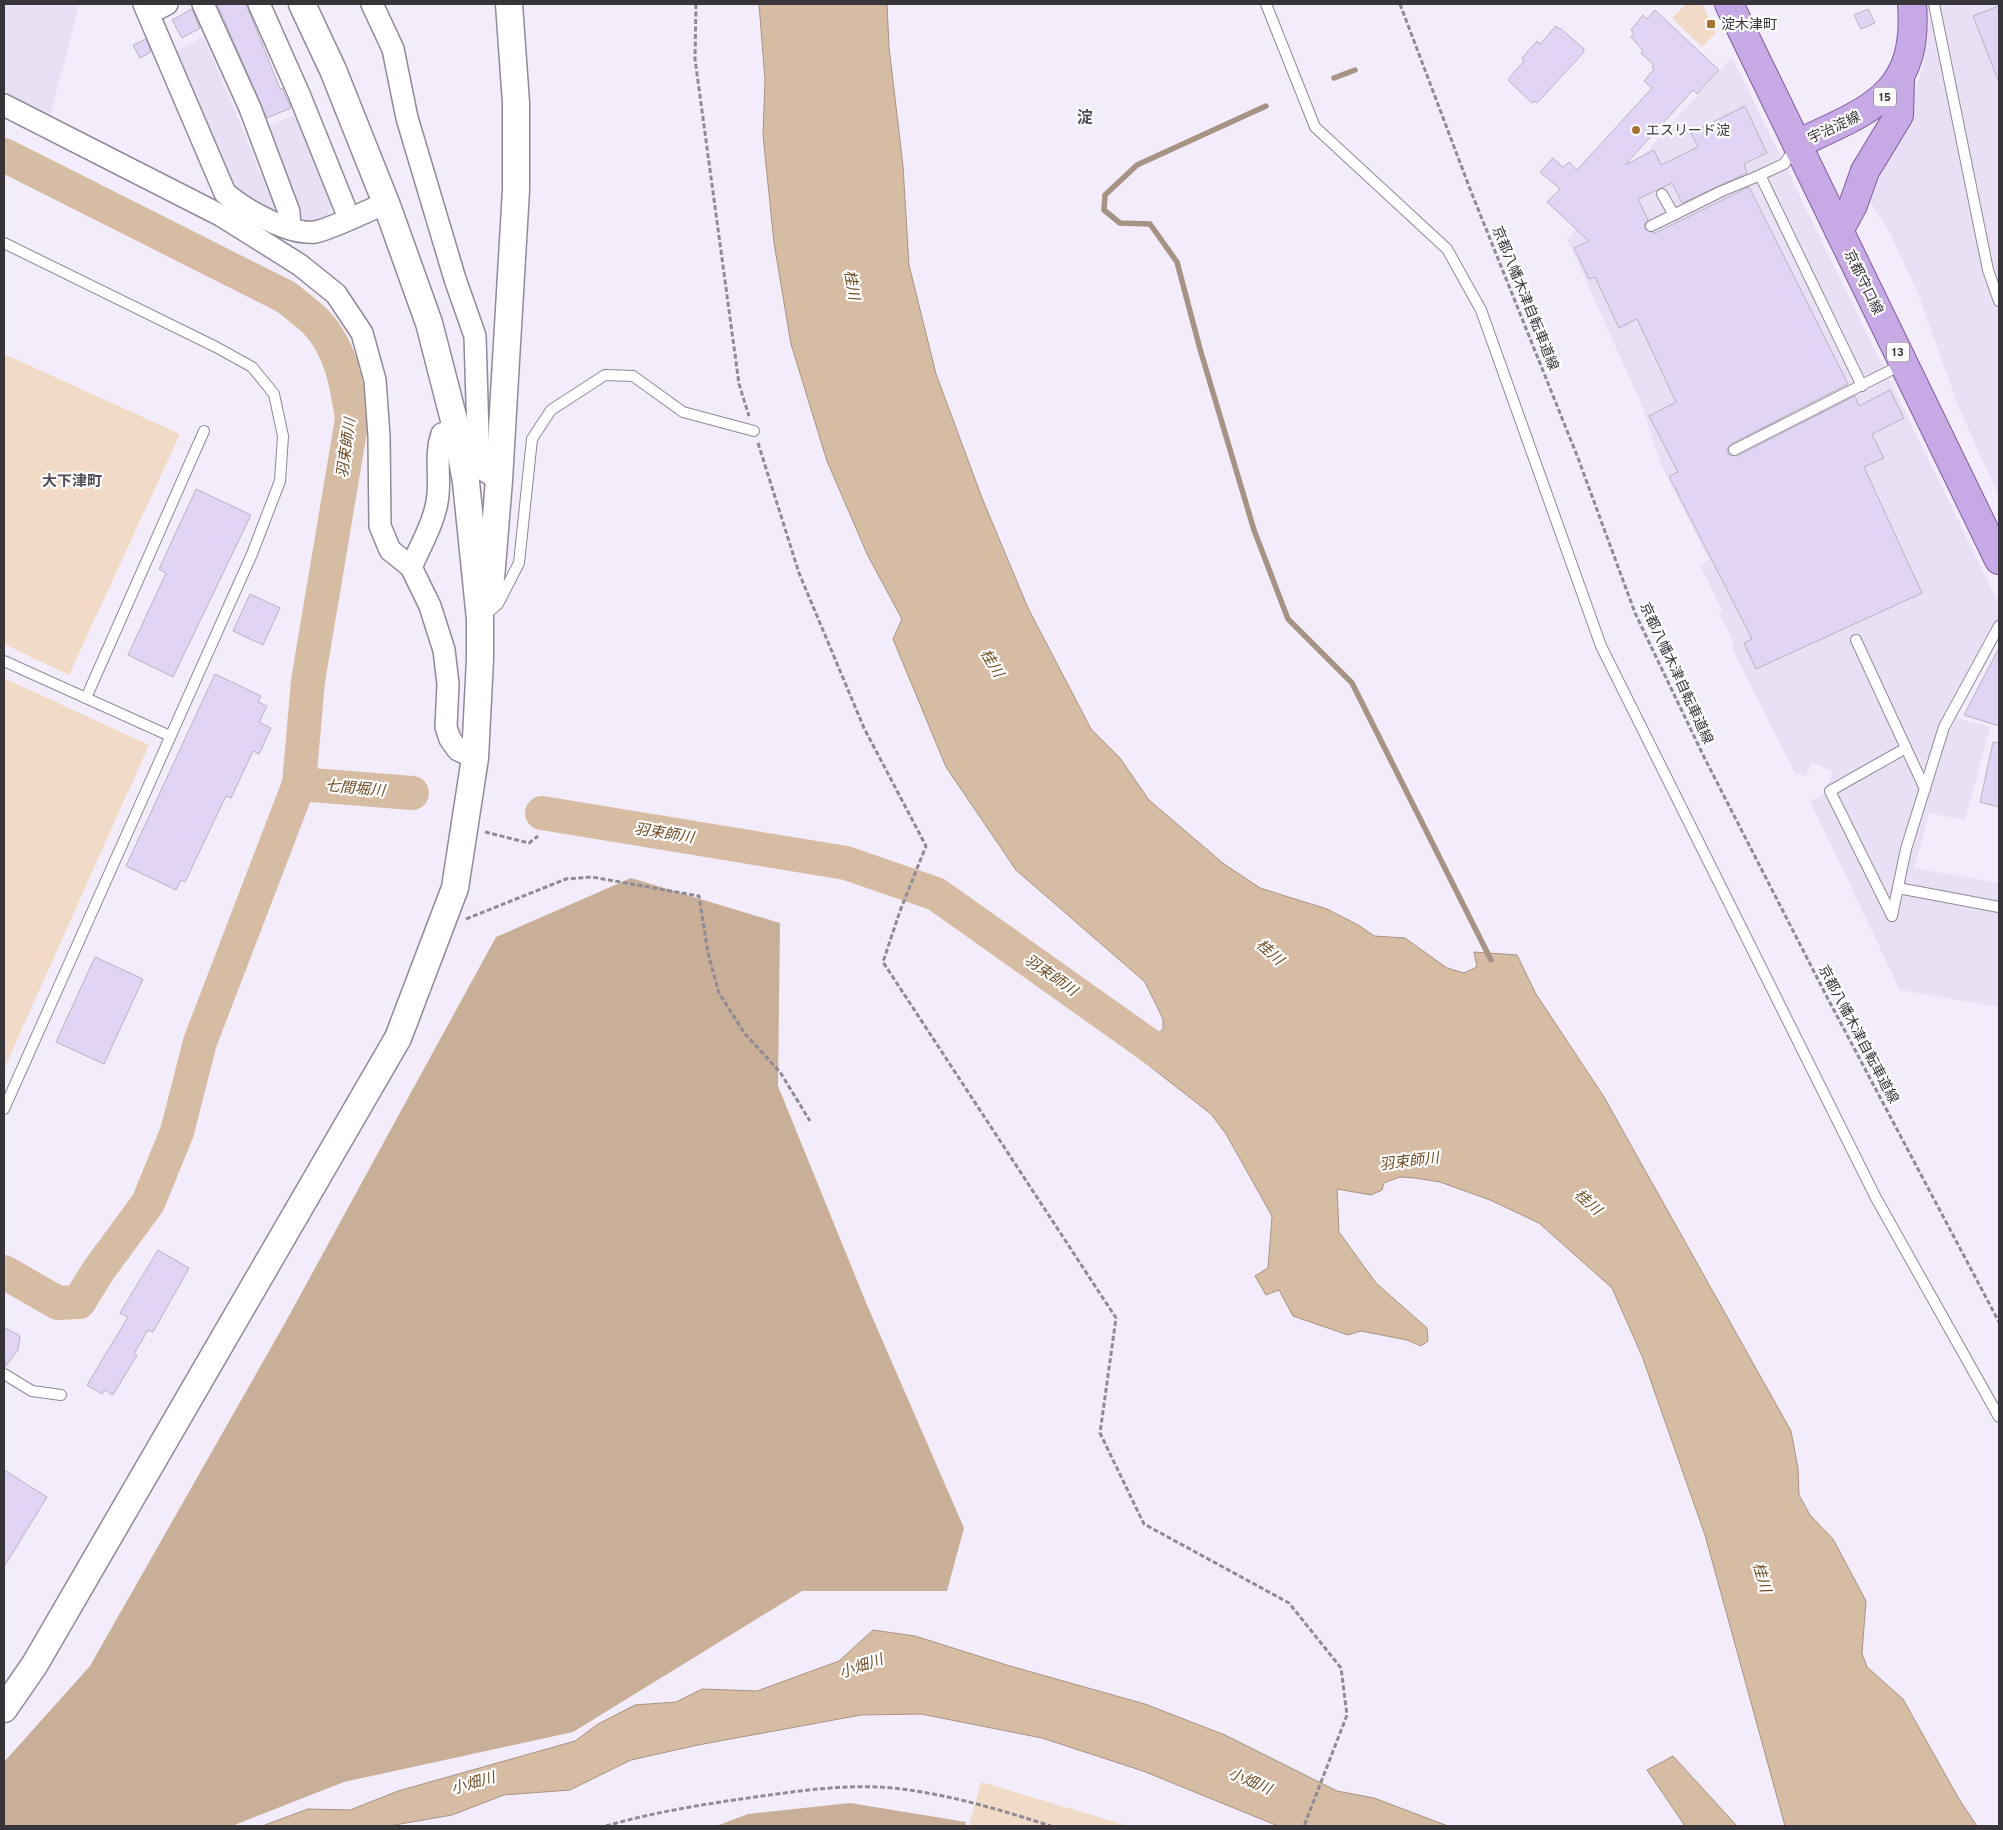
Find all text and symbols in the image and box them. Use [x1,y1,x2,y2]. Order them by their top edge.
place label: 淀木津町 [1721,17,1777,34]
marker: 淀木津町 [1705,18,1717,30]
road number: 15 [1874,88,1896,106]
district label: 淀 [1077,109,1093,129]
street label: 宇治淀線 [1806,109,1864,148]
place label: エスリード淀 [1646,123,1730,140]
marker: エスリード淀 [1630,124,1642,136]
street label: 京都八幡木津自転車道線 [1488,224,1561,373]
street label: 京都守口線 [1840,247,1886,318]
water label: 桂川 [839,269,863,304]
road number: 13 [1887,342,1909,362]
water label: 羽束師川 [334,415,361,479]
district label: 大下津町 [42,473,102,492]
street label: 京都八幡木津自転車道線 [1635,600,1716,747]
water label: 桂川 [975,646,1008,683]
water label: 七間堀川 [324,777,388,802]
water label: 羽束師川 [633,820,697,849]
water label: 桂川 [1251,936,1288,972]
water label: 羽束師川 [1020,951,1082,1002]
street label: 京都八幡木津自転車道線 [1814,963,1901,1107]
water label: 羽束師川 [1378,1149,1442,1176]
water label: 桂川 [1569,1186,1606,1222]
water label: 桂川 [1747,1560,1774,1596]
water label: 小畑川 [837,1650,888,1684]
water label: 小畑川 [1225,1765,1276,1801]
water label: 小畑川 [449,1769,500,1800]

